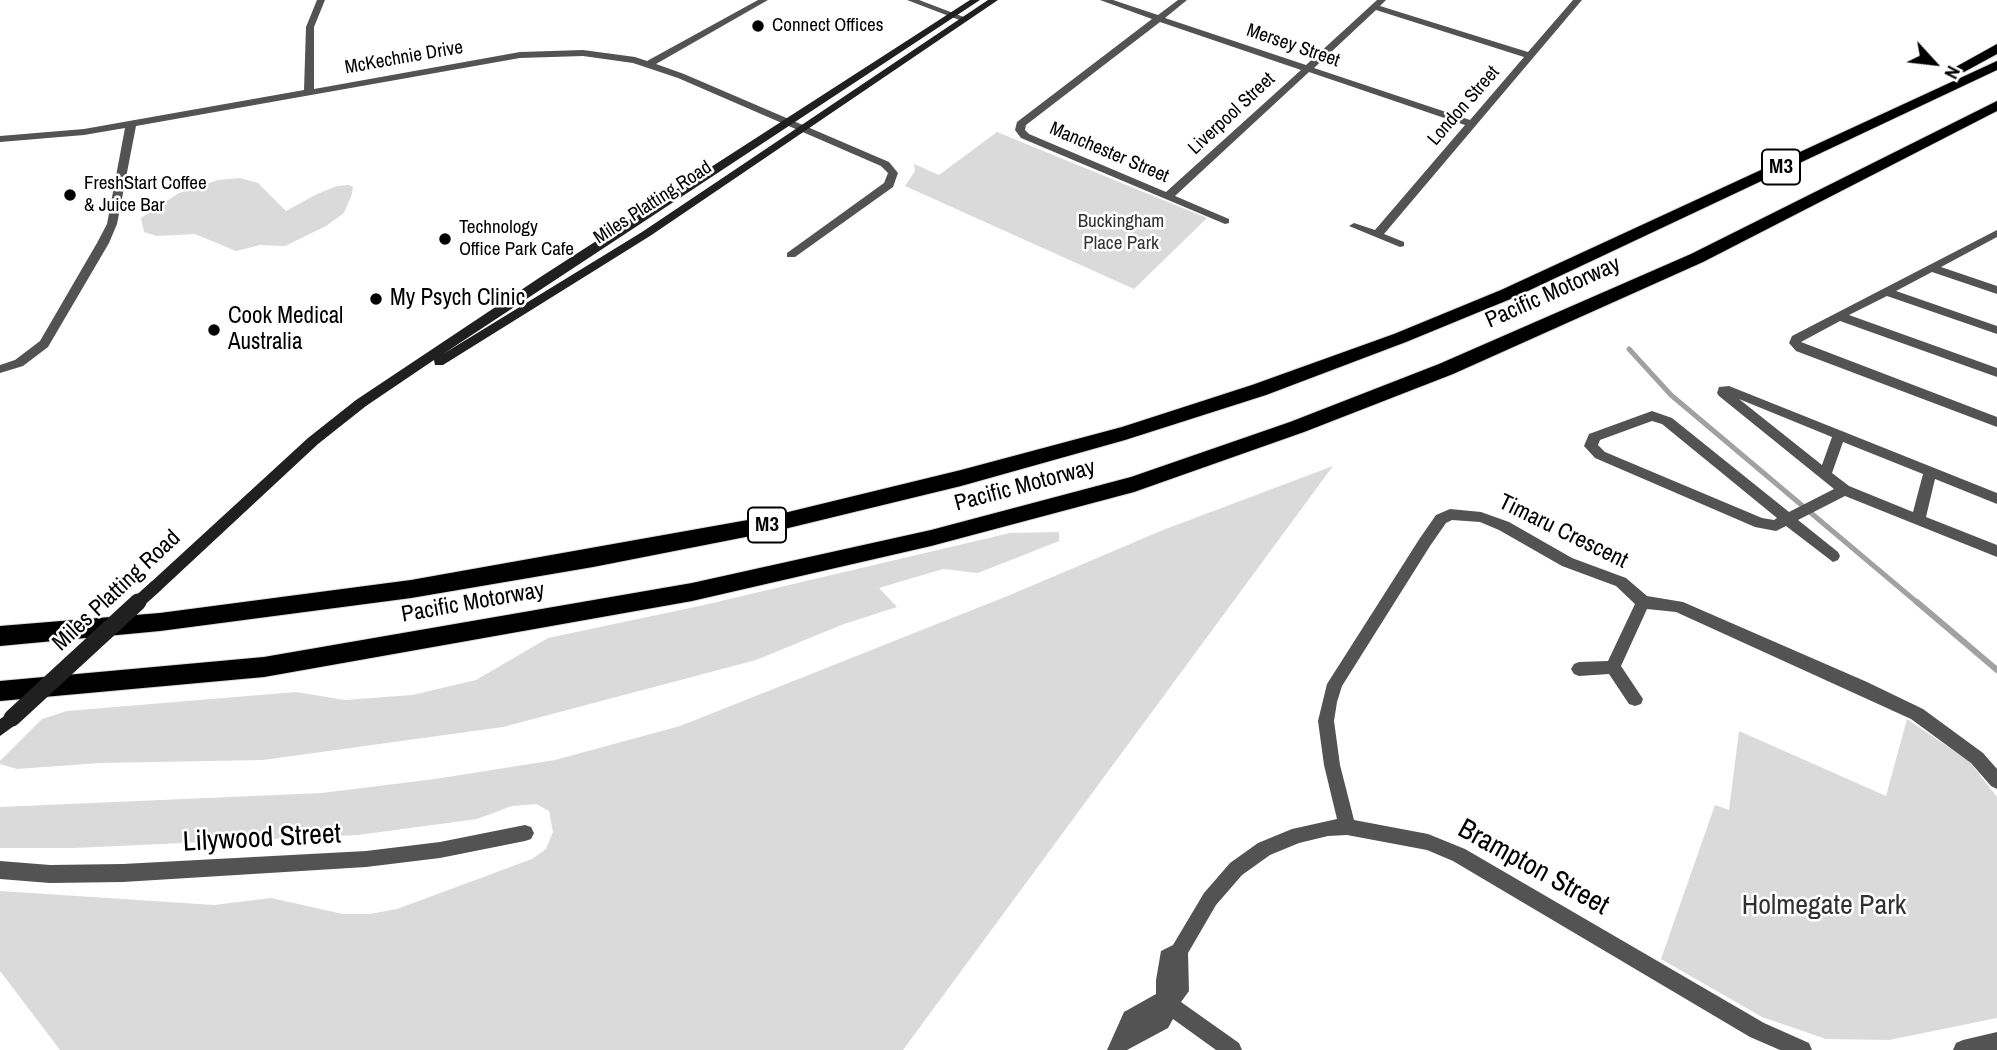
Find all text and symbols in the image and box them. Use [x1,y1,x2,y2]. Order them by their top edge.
place label: Connect Offices [772,15,883,37]
marker: Connect Offices [750,18,766,34]
street label: Mersey Street [1243,19,1343,73]
north arrow [1899,28,1969,98]
street label: McKechnie Drive [343,36,465,80]
street label: London Street [1423,62,1505,150]
text: N [1939,62,1967,83]
street label: Liverpool Street [1184,68,1280,160]
street label: Manchester Street [1046,118,1172,188]
road number: M3 [1762,150,1800,184]
street label: Miles Platting Road [590,156,716,250]
place label: FreshStart Coffee & Juice Bar [84,173,207,217]
marker: FreshStart Coffee & Juice Bar [62,187,78,203]
park label: Buckingham Place Park [1078,211,1164,255]
place label: Technology Office Park Cafe [459,217,574,261]
marker: Technology Office Park Cafe [437,231,453,247]
street label: Pacific Motorway [1481,251,1625,335]
place label: My Psych Clinic [390,285,525,313]
marker: My Psych Clinic [368,291,384,307]
place label: Cook Medical Australia [228,303,343,357]
marker: Cook Medical Australia [206,322,222,338]
street label: Pacific Motorway [952,454,1098,518]
street label: Timaru Crescent [1494,489,1632,575]
road number: M3 [748,508,786,542]
street label: Miles Platting Road [47,525,187,657]
street label: Pacific Motorway [399,577,547,629]
street label: Brampton Street [1452,813,1614,923]
street label: Lilywood Street [182,818,342,860]
park label: Holmegate Park [1742,889,1906,923]

